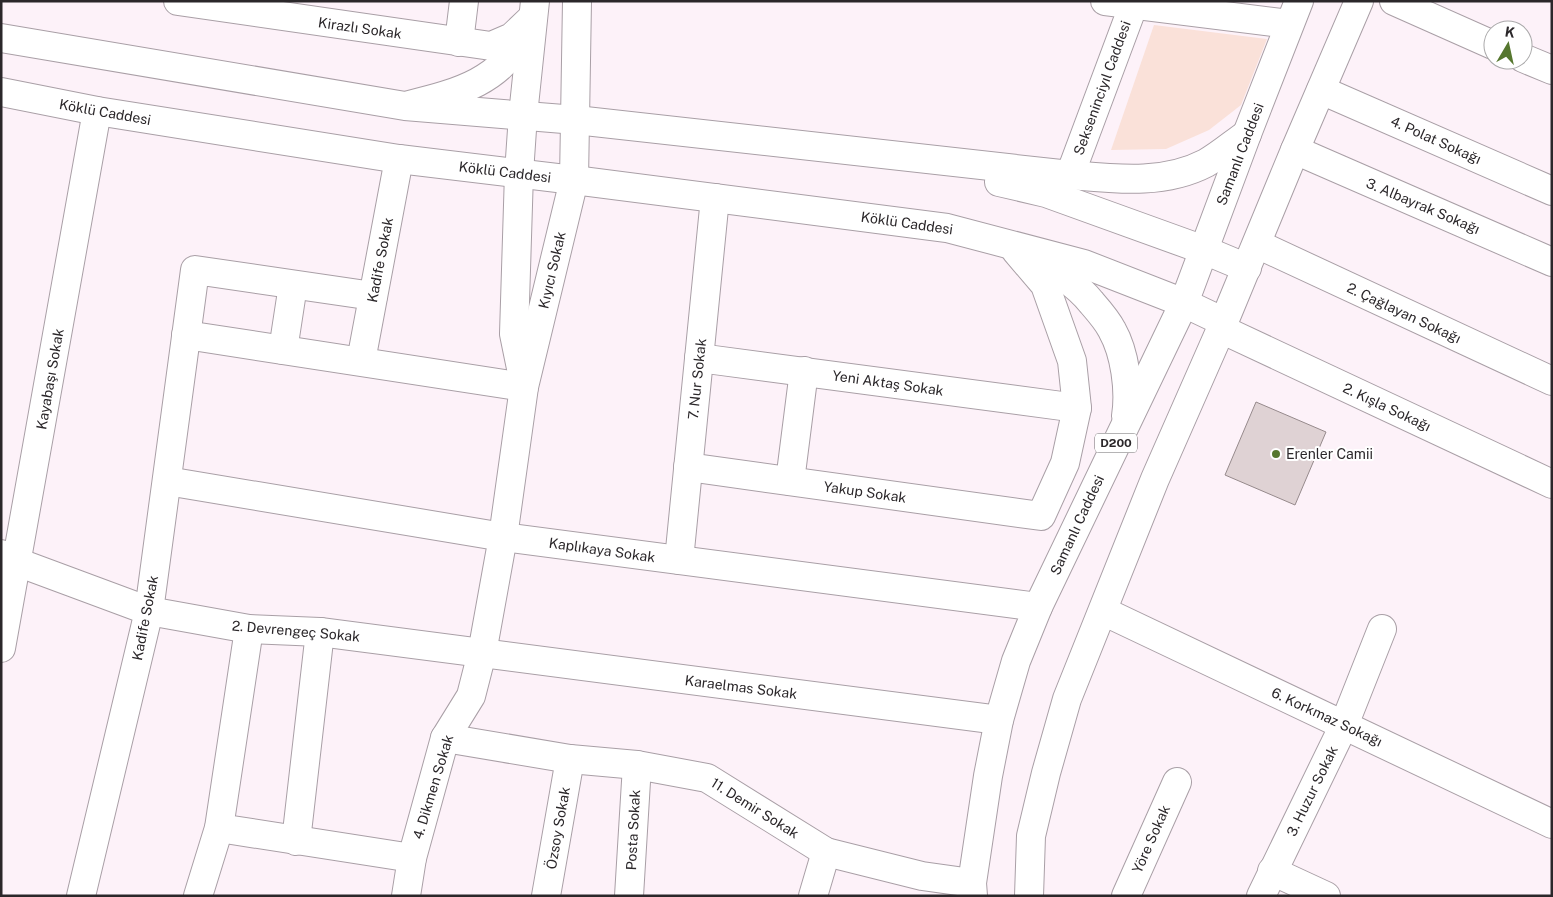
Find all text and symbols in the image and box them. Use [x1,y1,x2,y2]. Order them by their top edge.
street label: Kirazlı Sokak [317,14,403,42]
street label: Sekseninciyıl Caddesi [1070,19,1134,157]
north arrow [1483,20,1533,70]
text: K [1504,23,1516,41]
street label: Köklü Caddesi [58,96,152,128]
street label: Samanlı Caddesi [1213,101,1267,207]
street label: 4. Polat Sokağı [1388,113,1484,167]
street label: Köklü Caddesi [458,158,552,186]
street label: 3. Albayrak Sokağı [1364,175,1482,237]
street label: Köklü Caddesi [860,209,954,237]
street label: Kadife Sokak [364,216,396,304]
street label: Kıyıcı Sokak [535,230,569,310]
street label: 2. Çağlayan Sokağı [1344,280,1464,346]
street label: Kayabaşı Sokak [33,327,67,431]
street label: 7. Nur Sokak [685,338,709,420]
street label: Yeni Aktaş Sokak [831,367,945,399]
street label: 2. Kışla Sokağı [1341,380,1433,434]
road number: D200 [1095,433,1137,452]
place label: Erenler Camii [1286,446,1373,462]
marker: Erenler Camii [1270,448,1282,460]
street label: Samanlı Caddesi [1047,473,1107,577]
street label: Yakup Sokak [823,478,908,506]
street label: Kaplıkaya Sokak [548,535,656,565]
street label: Kadife Sokak [129,574,161,662]
street label: 2. Devrengeç Sokak [231,617,361,645]
street label: Karaelmas Sokak [684,672,798,702]
street label: 6. Korkmaz Sokağı [1269,684,1385,750]
street label: 4. Dikmen Sokak [409,733,457,841]
street label: 3. Huzur Sokak [1283,743,1341,839]
street label: 11. Demir Sokak [708,775,802,842]
street label: Özsoy Sokak [541,785,573,870]
street label: Posta Sokak [623,789,643,871]
street label: Yöre Sokak [1129,802,1173,875]

